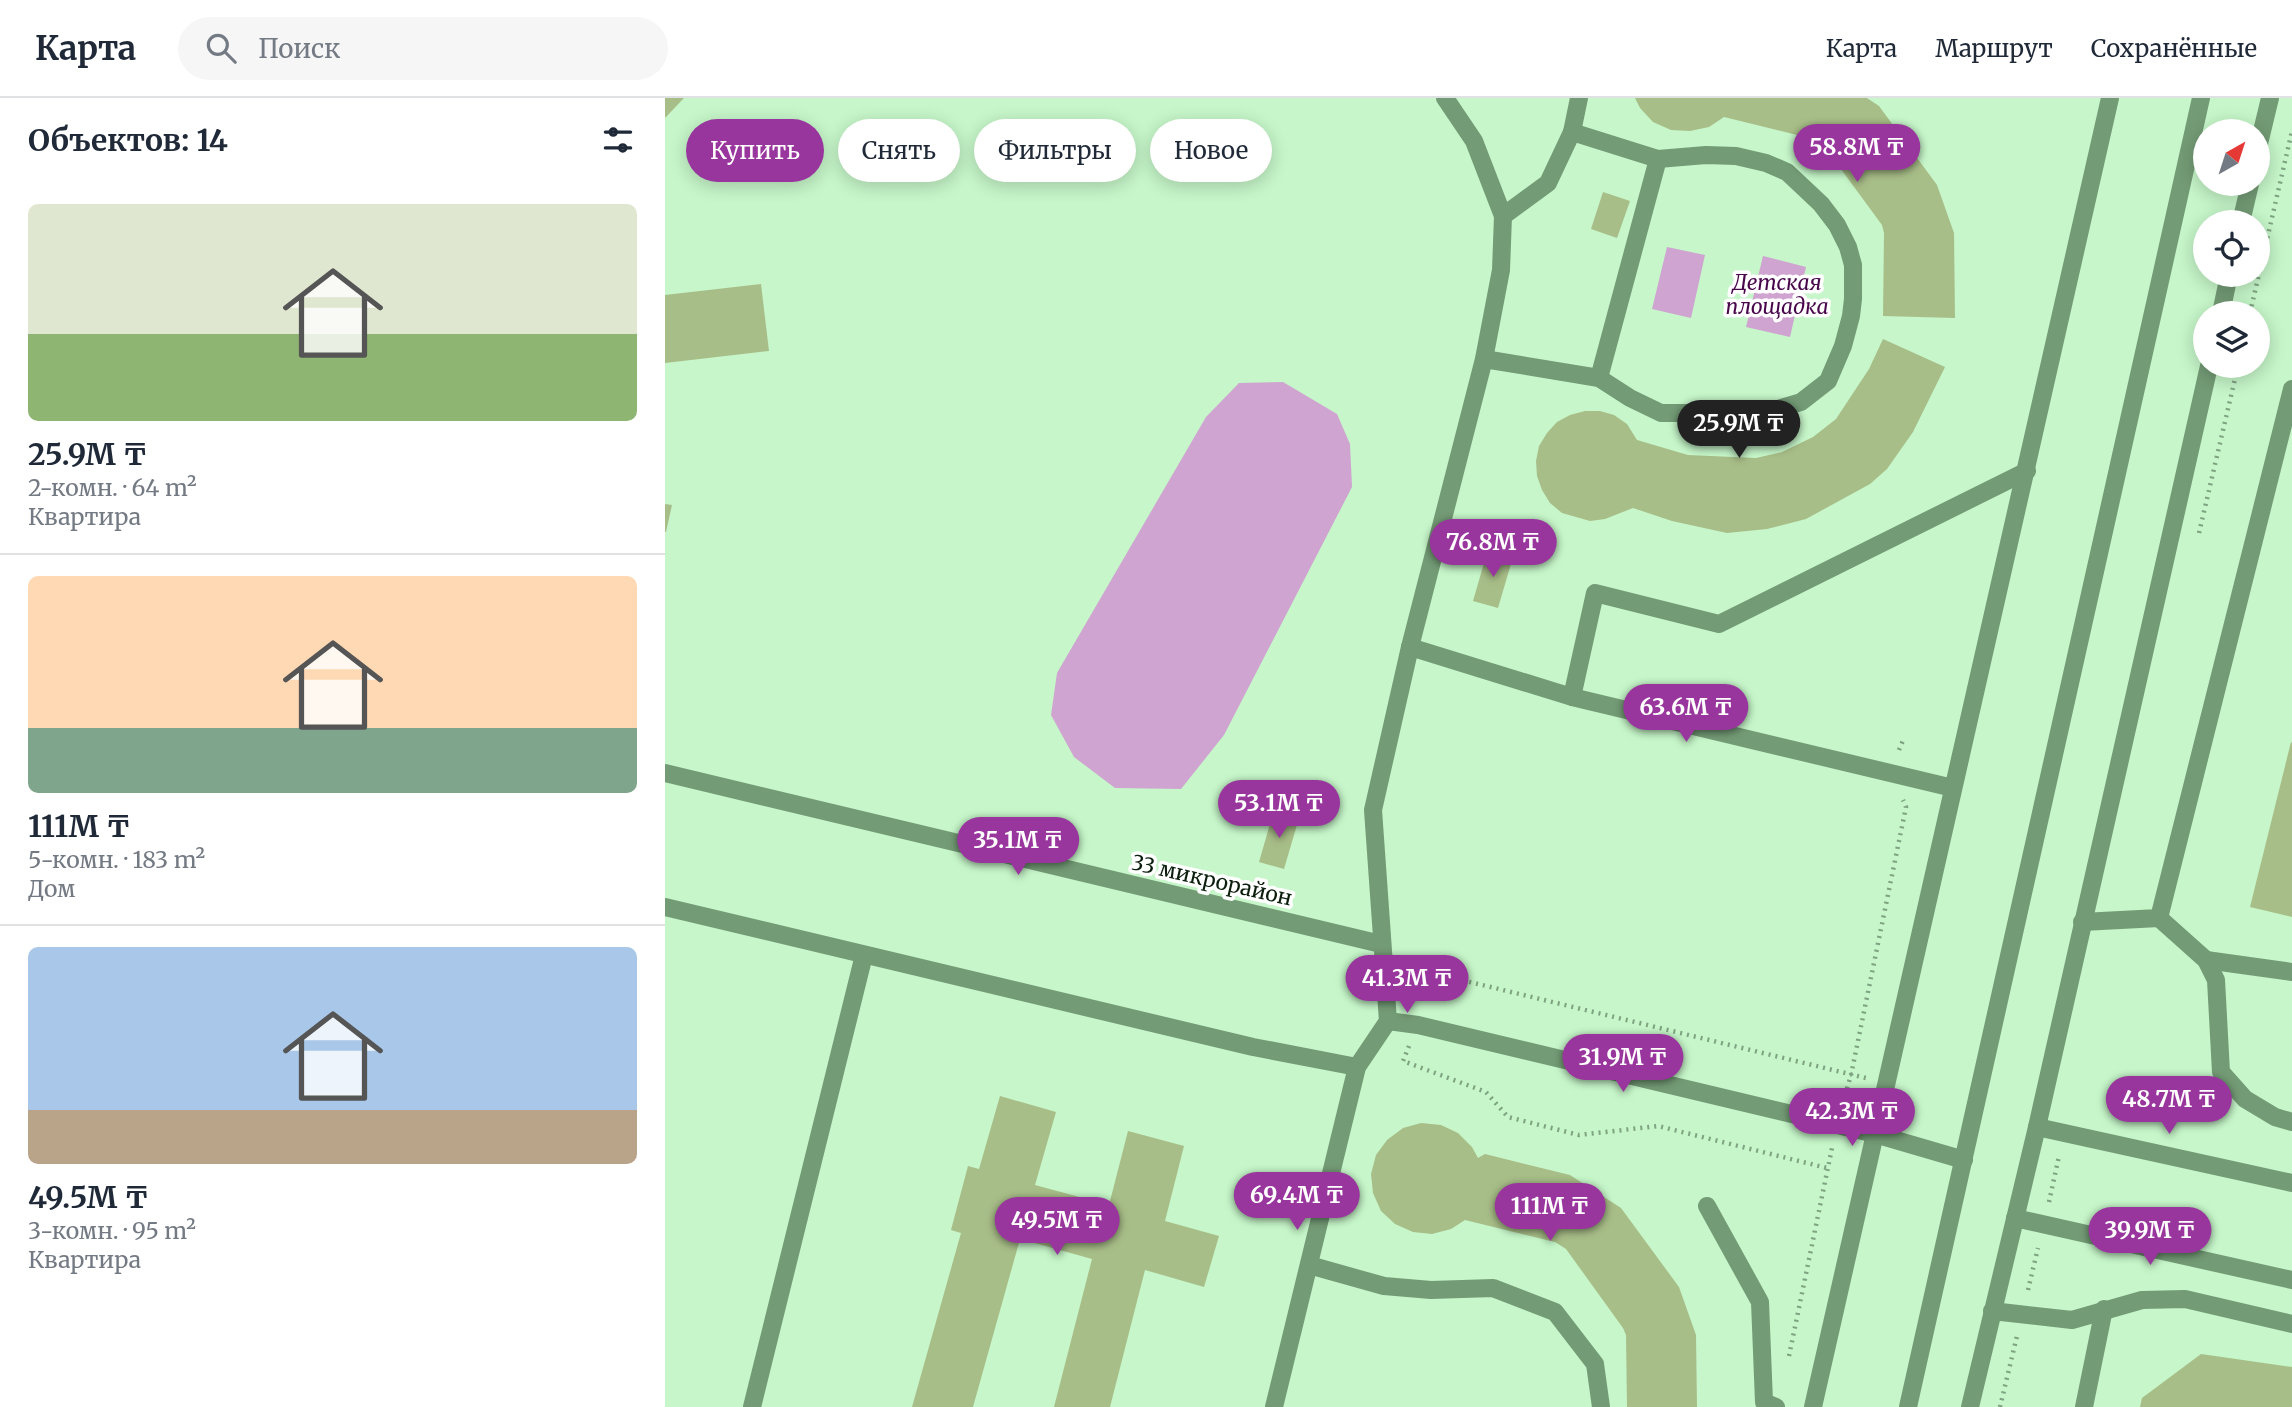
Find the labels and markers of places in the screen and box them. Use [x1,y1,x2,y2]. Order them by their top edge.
pin: 58.8M ₸ [1792,125,1922,184]
pin: 25.9M ₸ [1674,400,1804,460]
pin: 76.8M ₸ [1428,519,1558,579]
pin: 63.6M ₸ [1621,684,1751,744]
pin: 53.1M ₸ [1214,780,1344,840]
pin: 35.1M ₸ [953,818,1083,877]
pin: 41.3M ₸ [1342,956,1472,1015]
pin: 31.9M ₸ [1558,1034,1688,1094]
pin: 48.7M ₸ [2104,1076,2234,1136]
pin: 42.3M ₸ [1787,1088,1917,1148]
pin: 69.4M ₸ [1232,1172,1362,1232]
pin: 111M ₸ [1493,1184,1607,1243]
pin: 49.5M ₸ [992,1198,1122,1257]
pin: 39.9M ₸ [2085,1208,2215,1267]

